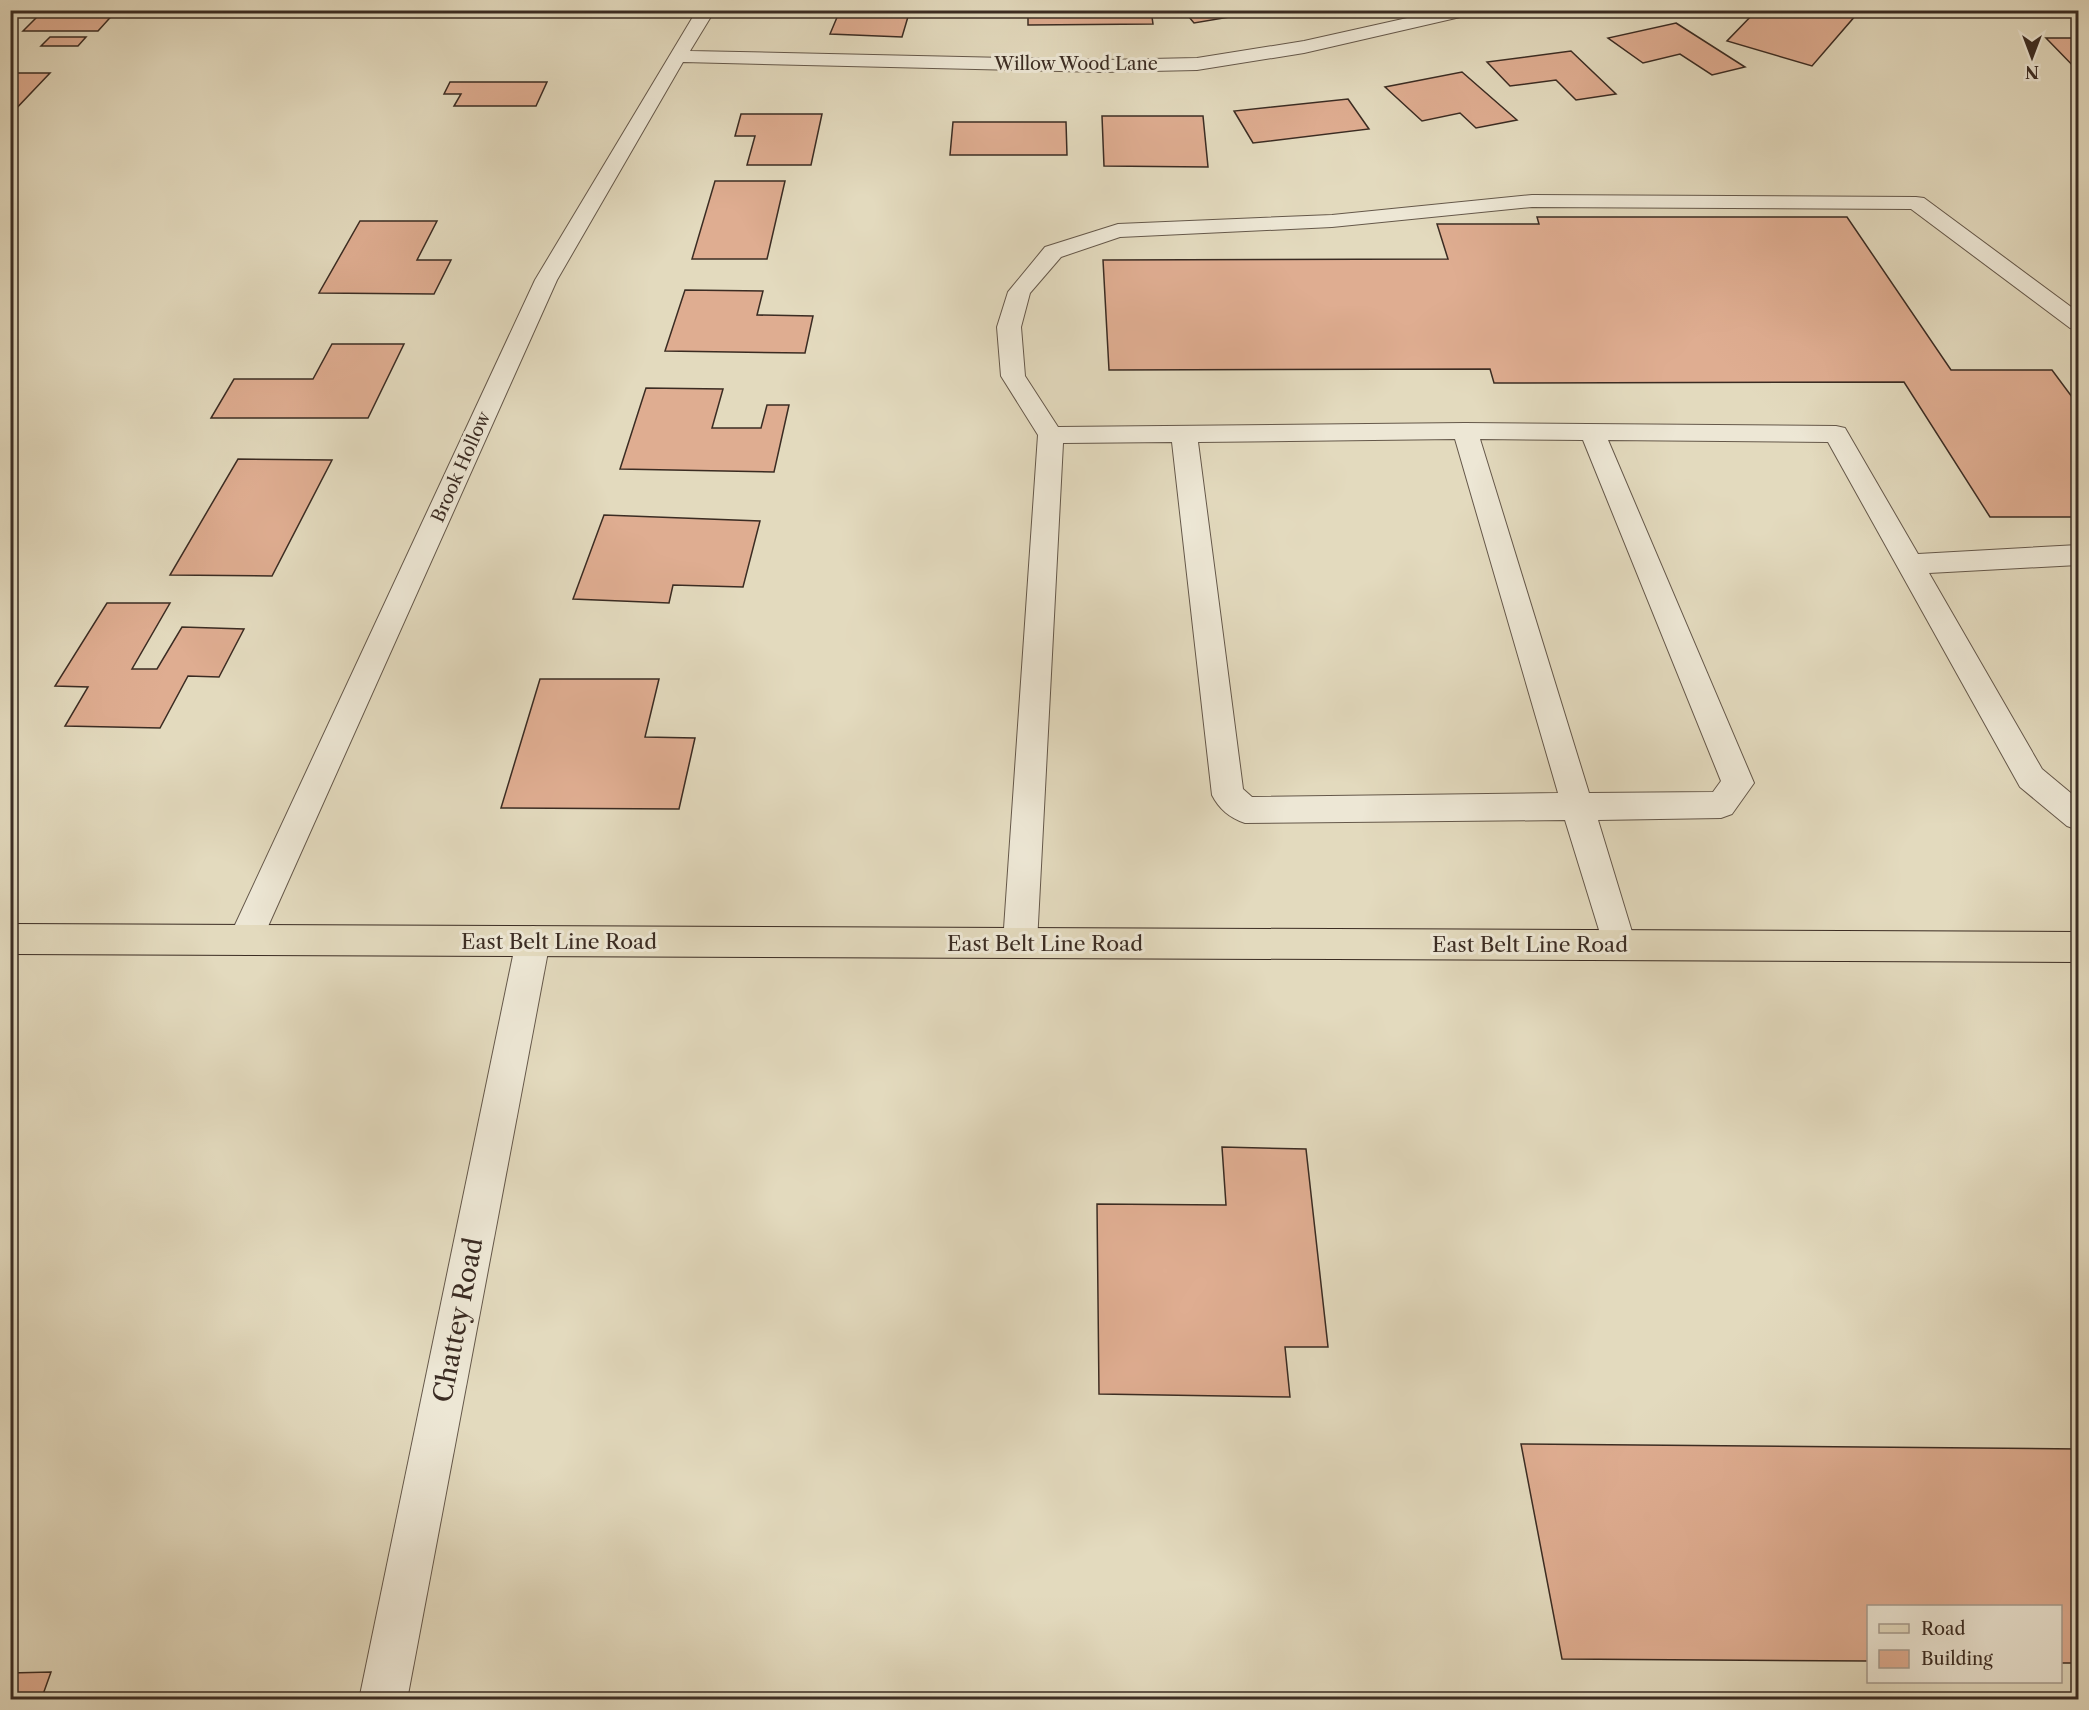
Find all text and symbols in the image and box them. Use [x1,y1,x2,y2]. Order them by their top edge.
north arrow [2002,27,2062,87]
street label: Willow Wood Lane [993,53,1158,75]
text: N [2025,62,2039,82]
street label: Brook Hollow [427,407,496,526]
street label: East Belt Line Road [461,929,657,954]
street label: East Belt Line Road [947,931,1143,956]
street label: East Belt Line Road [1432,932,1628,957]
street label: Chattey Road [426,1235,490,1405]
legend [1867,1605,2062,1683]
text: Road [1921,1618,1966,1640]
text: Building [1921,1648,1993,1670]

